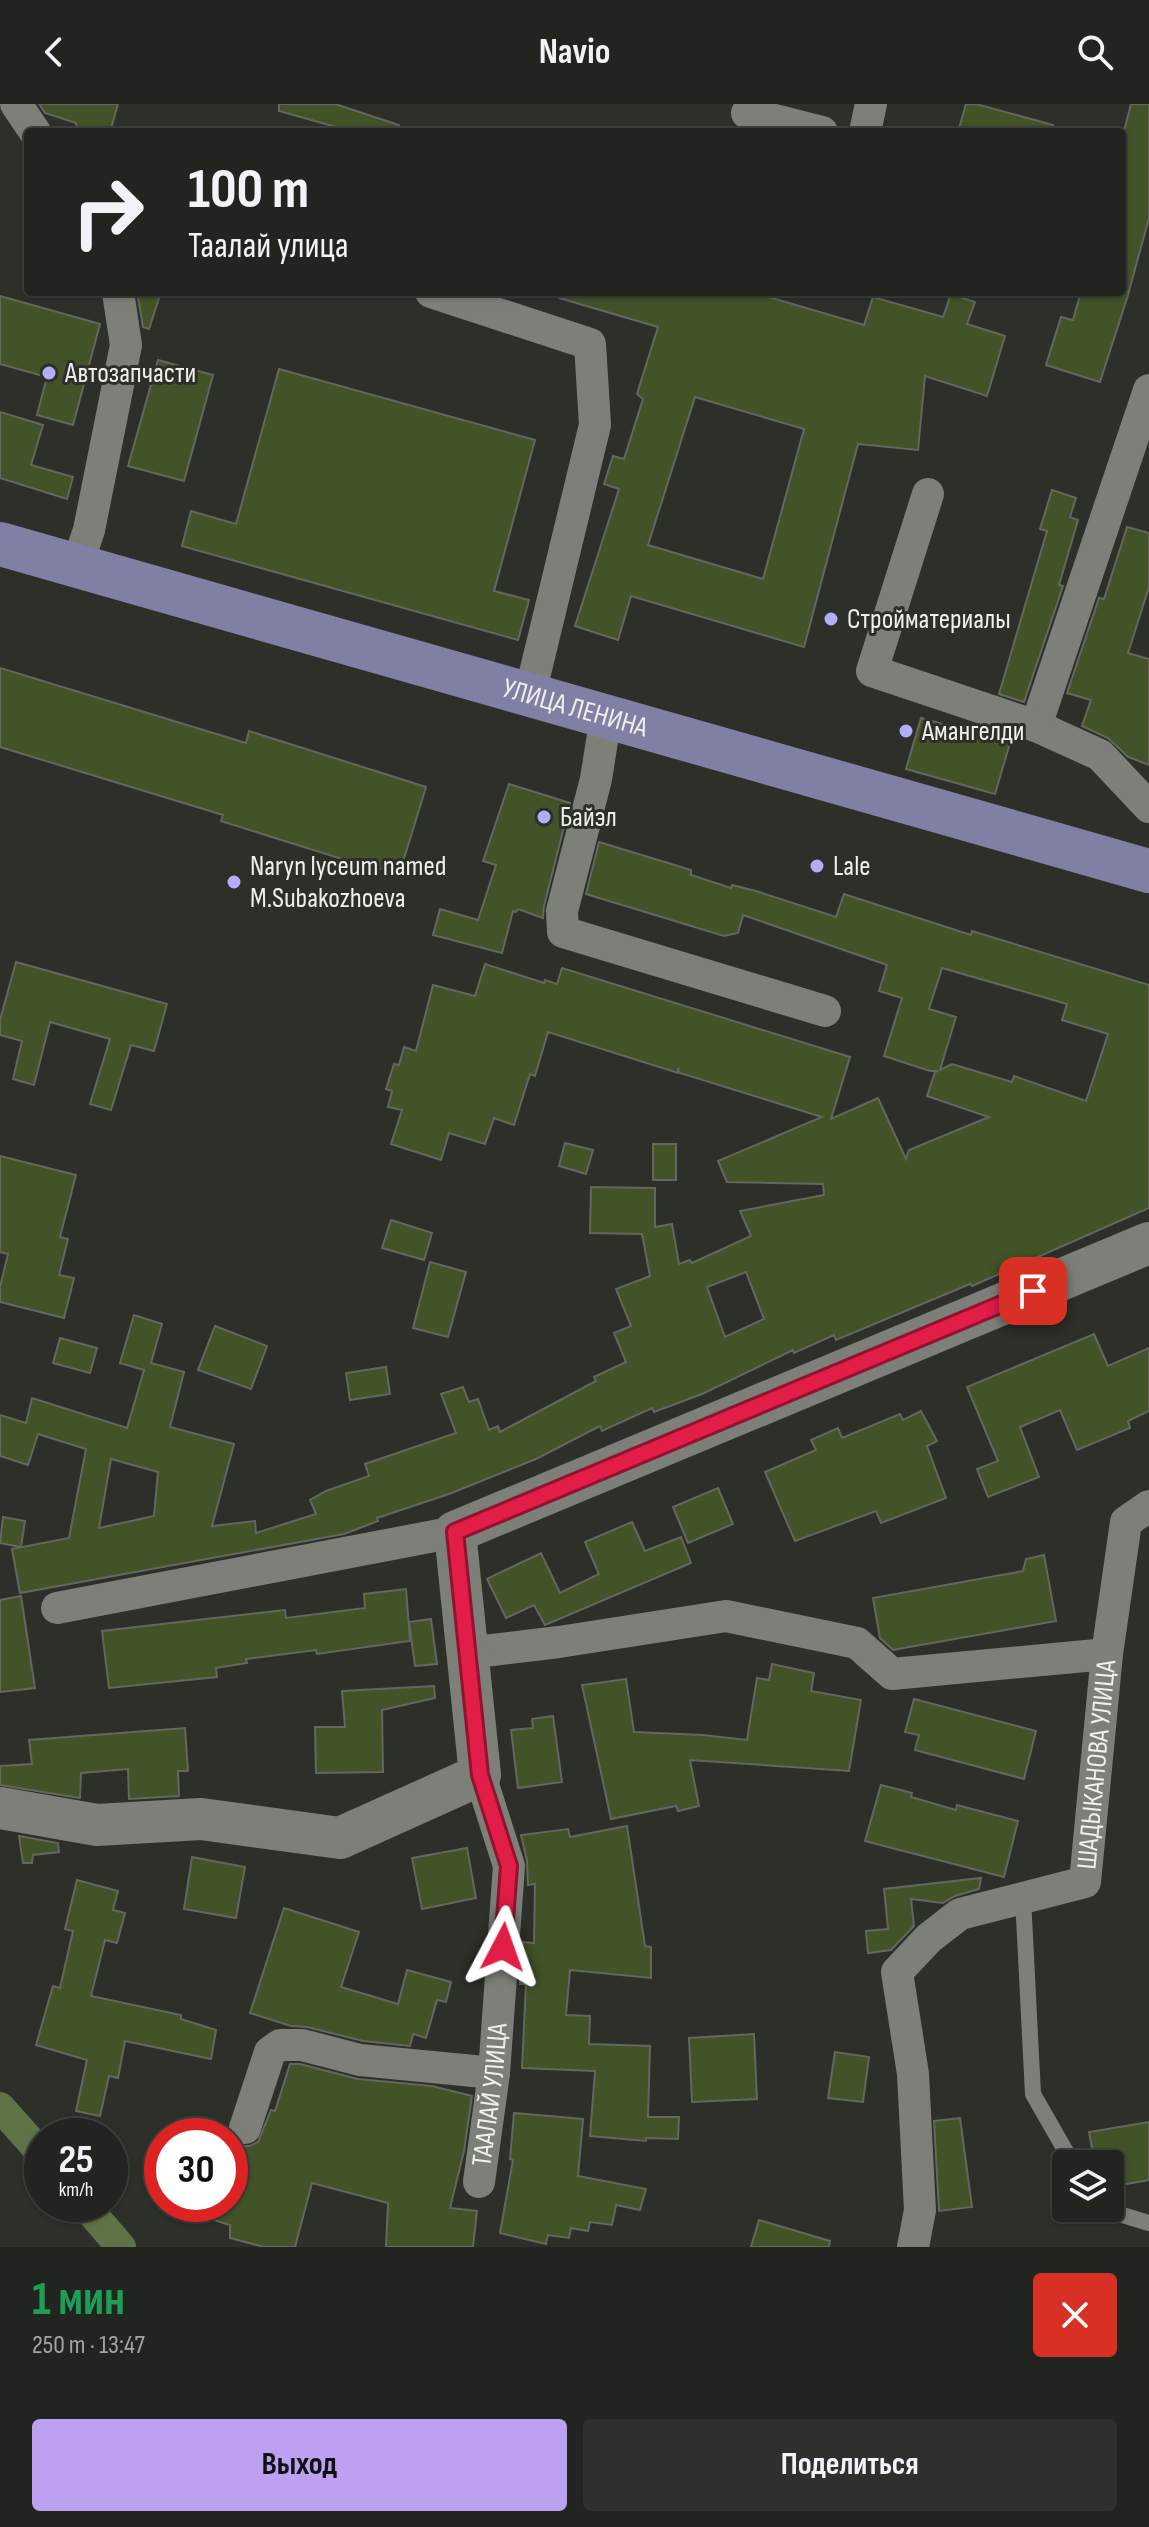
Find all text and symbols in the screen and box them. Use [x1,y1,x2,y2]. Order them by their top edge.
icon: back [32,30,76,74]
icon: search [1073,30,1117,74]
text: Navio [539,31,610,74]
text: 100 m [188,157,309,224]
icon: right [56,160,160,264]
text: Таалай улица [188,225,349,268]
place label: Автозапчасти [64,357,196,390]
marker: Автозапчасти [40,364,58,382]
place label: Стройматериалы [847,603,1011,636]
marker: Стройматериалы [822,610,840,628]
street label: УЛИЦА ЛЕНИНА [499,671,653,744]
place label: Амангелди [921,715,1024,748]
marker: Амангелди [897,722,915,740]
place label: Байэл [560,801,617,834]
marker: Байэл [535,808,553,826]
place label: Naryn lyceum named M.Subakozhoeva [250,850,447,915]
place label: Lale [833,850,871,883]
marker: Lale [808,857,826,875]
marker: Naryn lyceum named M.Subakozhoeva [225,873,243,891]
pin [999,1257,1067,1325]
icon: arrive [1011,1269,1055,1313]
street label: ШАДЫКАНОВА УЛИЦА [1070,1657,1123,1871]
position arrow [461,1905,545,1989]
street label: ТААЛАЙ УЛИЦА [465,2021,514,2168]
speed limit sign: 30 [144,2118,248,2222]
text: 25 [58,2136,94,2184]
map controls [1052,2150,1124,2222]
button: layers [1052,2150,1124,2222]
text: km/h [59,2178,93,2202]
text: 1 мин [32,2271,125,2328]
button: close [1033,2273,1117,2357]
text: 250 m · 13:47 [32,2330,145,2361]
button: Выход [32,2419,567,2511]
button: Поделиться [583,2419,1117,2511]

